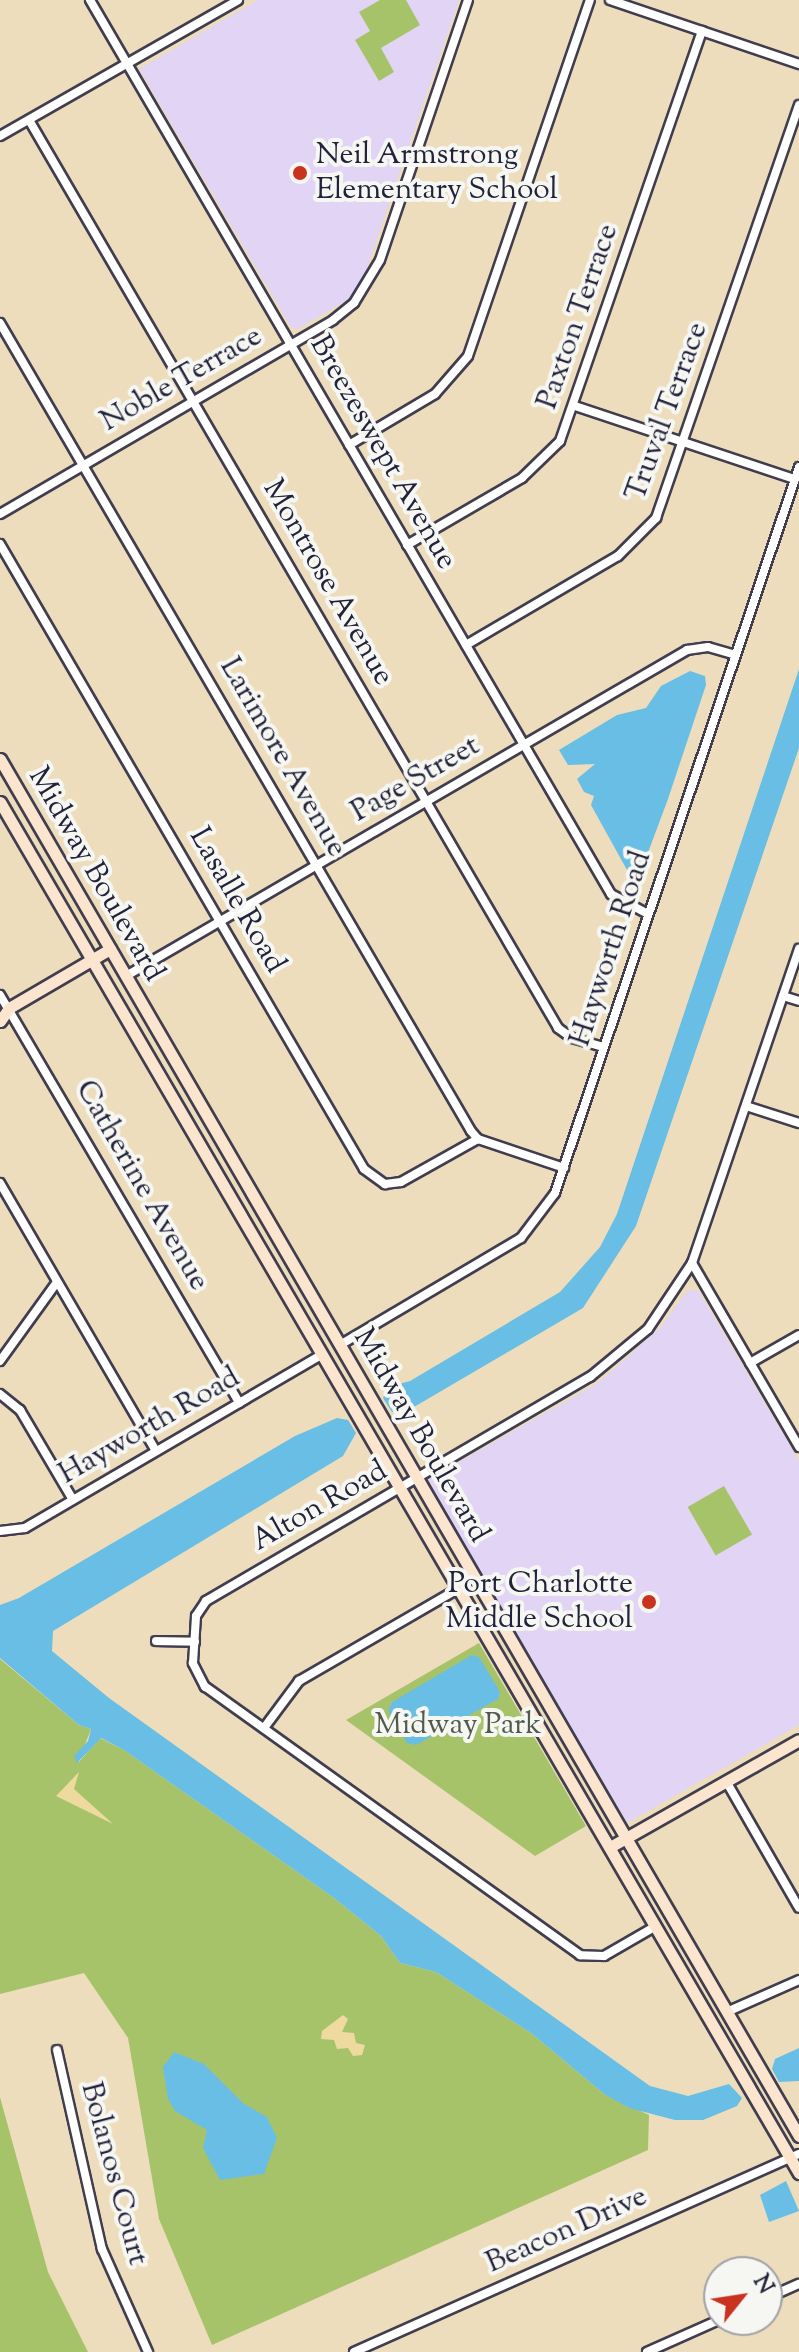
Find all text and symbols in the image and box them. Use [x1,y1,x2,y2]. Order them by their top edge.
place label: Neil Armstrong Elementary School [316,138,558,208]
marker: Neil Armstrong Elementary School [291,164,309,182]
street label: Paxton Terrace [531,220,627,414]
street label: Truval Terrace [619,318,717,506]
street label: Noble Terrace [95,319,269,441]
street label: Breezeswept Avenue [300,330,464,576]
street label: Montrose Avenue [254,474,400,692]
street label: Larimore Avenue [210,652,354,864]
street label: Page Street [345,729,487,831]
street label: Midway Boulevard [19,762,171,988]
street label: Lasalle Road [180,822,292,980]
street label: Hayworth Road [564,847,660,1051]
street label: Catherine Avenue [66,1075,216,1297]
street label: Midway Boulevard [344,1323,496,1549]
street label: Hayworth Road [53,1361,247,1493]
street label: Alton Road [246,1454,394,1560]
place label: Port Charlotte Middle School [445,1567,633,1638]
marker: Port Charlotte Middle School [640,1593,658,1611]
park label: Midway Park [374,1708,542,1744]
street label: Bolanos Court [71,2079,155,2269]
street label: Beacon Drive [481,2179,653,2283]
north arrow [703,2256,783,2336]
text: N [744,2269,780,2301]

